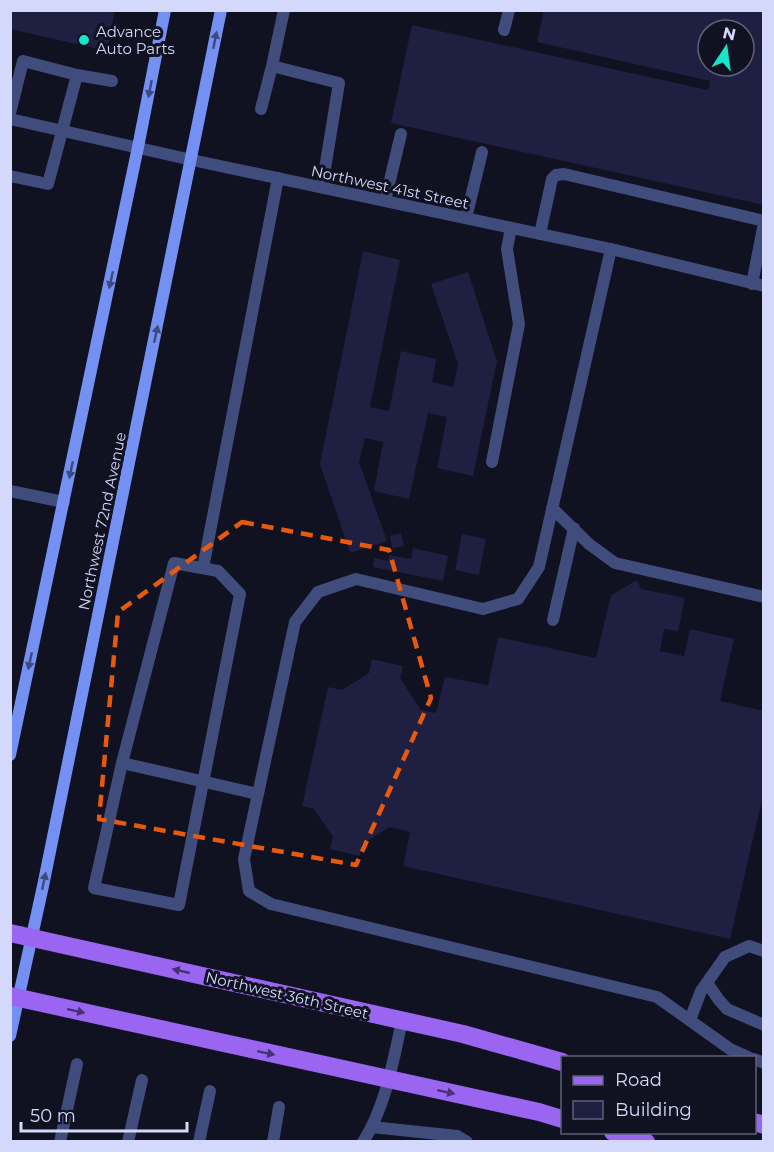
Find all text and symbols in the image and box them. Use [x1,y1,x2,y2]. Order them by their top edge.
north arrow [696,18,756,78]
place label: Advance Auto Parts [96,22,175,58]
text: N [721,23,738,45]
one-way arrow [211,31,220,50]
marker: Advance Auto Parts [77,33,91,47]
one-way arrow [145,79,154,98]
street label: Northwest 41st Street [309,161,471,213]
one-way arrow [106,270,115,289]
one-way arrow [152,324,161,343]
street label: Northwest 72nd Avenue [74,430,130,612]
one-way arrow [66,461,75,480]
one-way arrow [25,652,34,671]
one-way arrow [40,871,49,890]
one-way arrow [172,966,191,975]
street label: Northwest 36th Street [204,967,370,1023]
one-way arrow [66,1006,85,1016]
one-way arrow [257,1048,275,1058]
legend [561,1056,756,1134]
text: Road [615,1069,662,1091]
one-way arrow [436,1088,455,1097]
scale bar [21,1095,188,1133]
text: Building [615,1099,692,1121]
text: 50 m [30,1105,76,1127]

